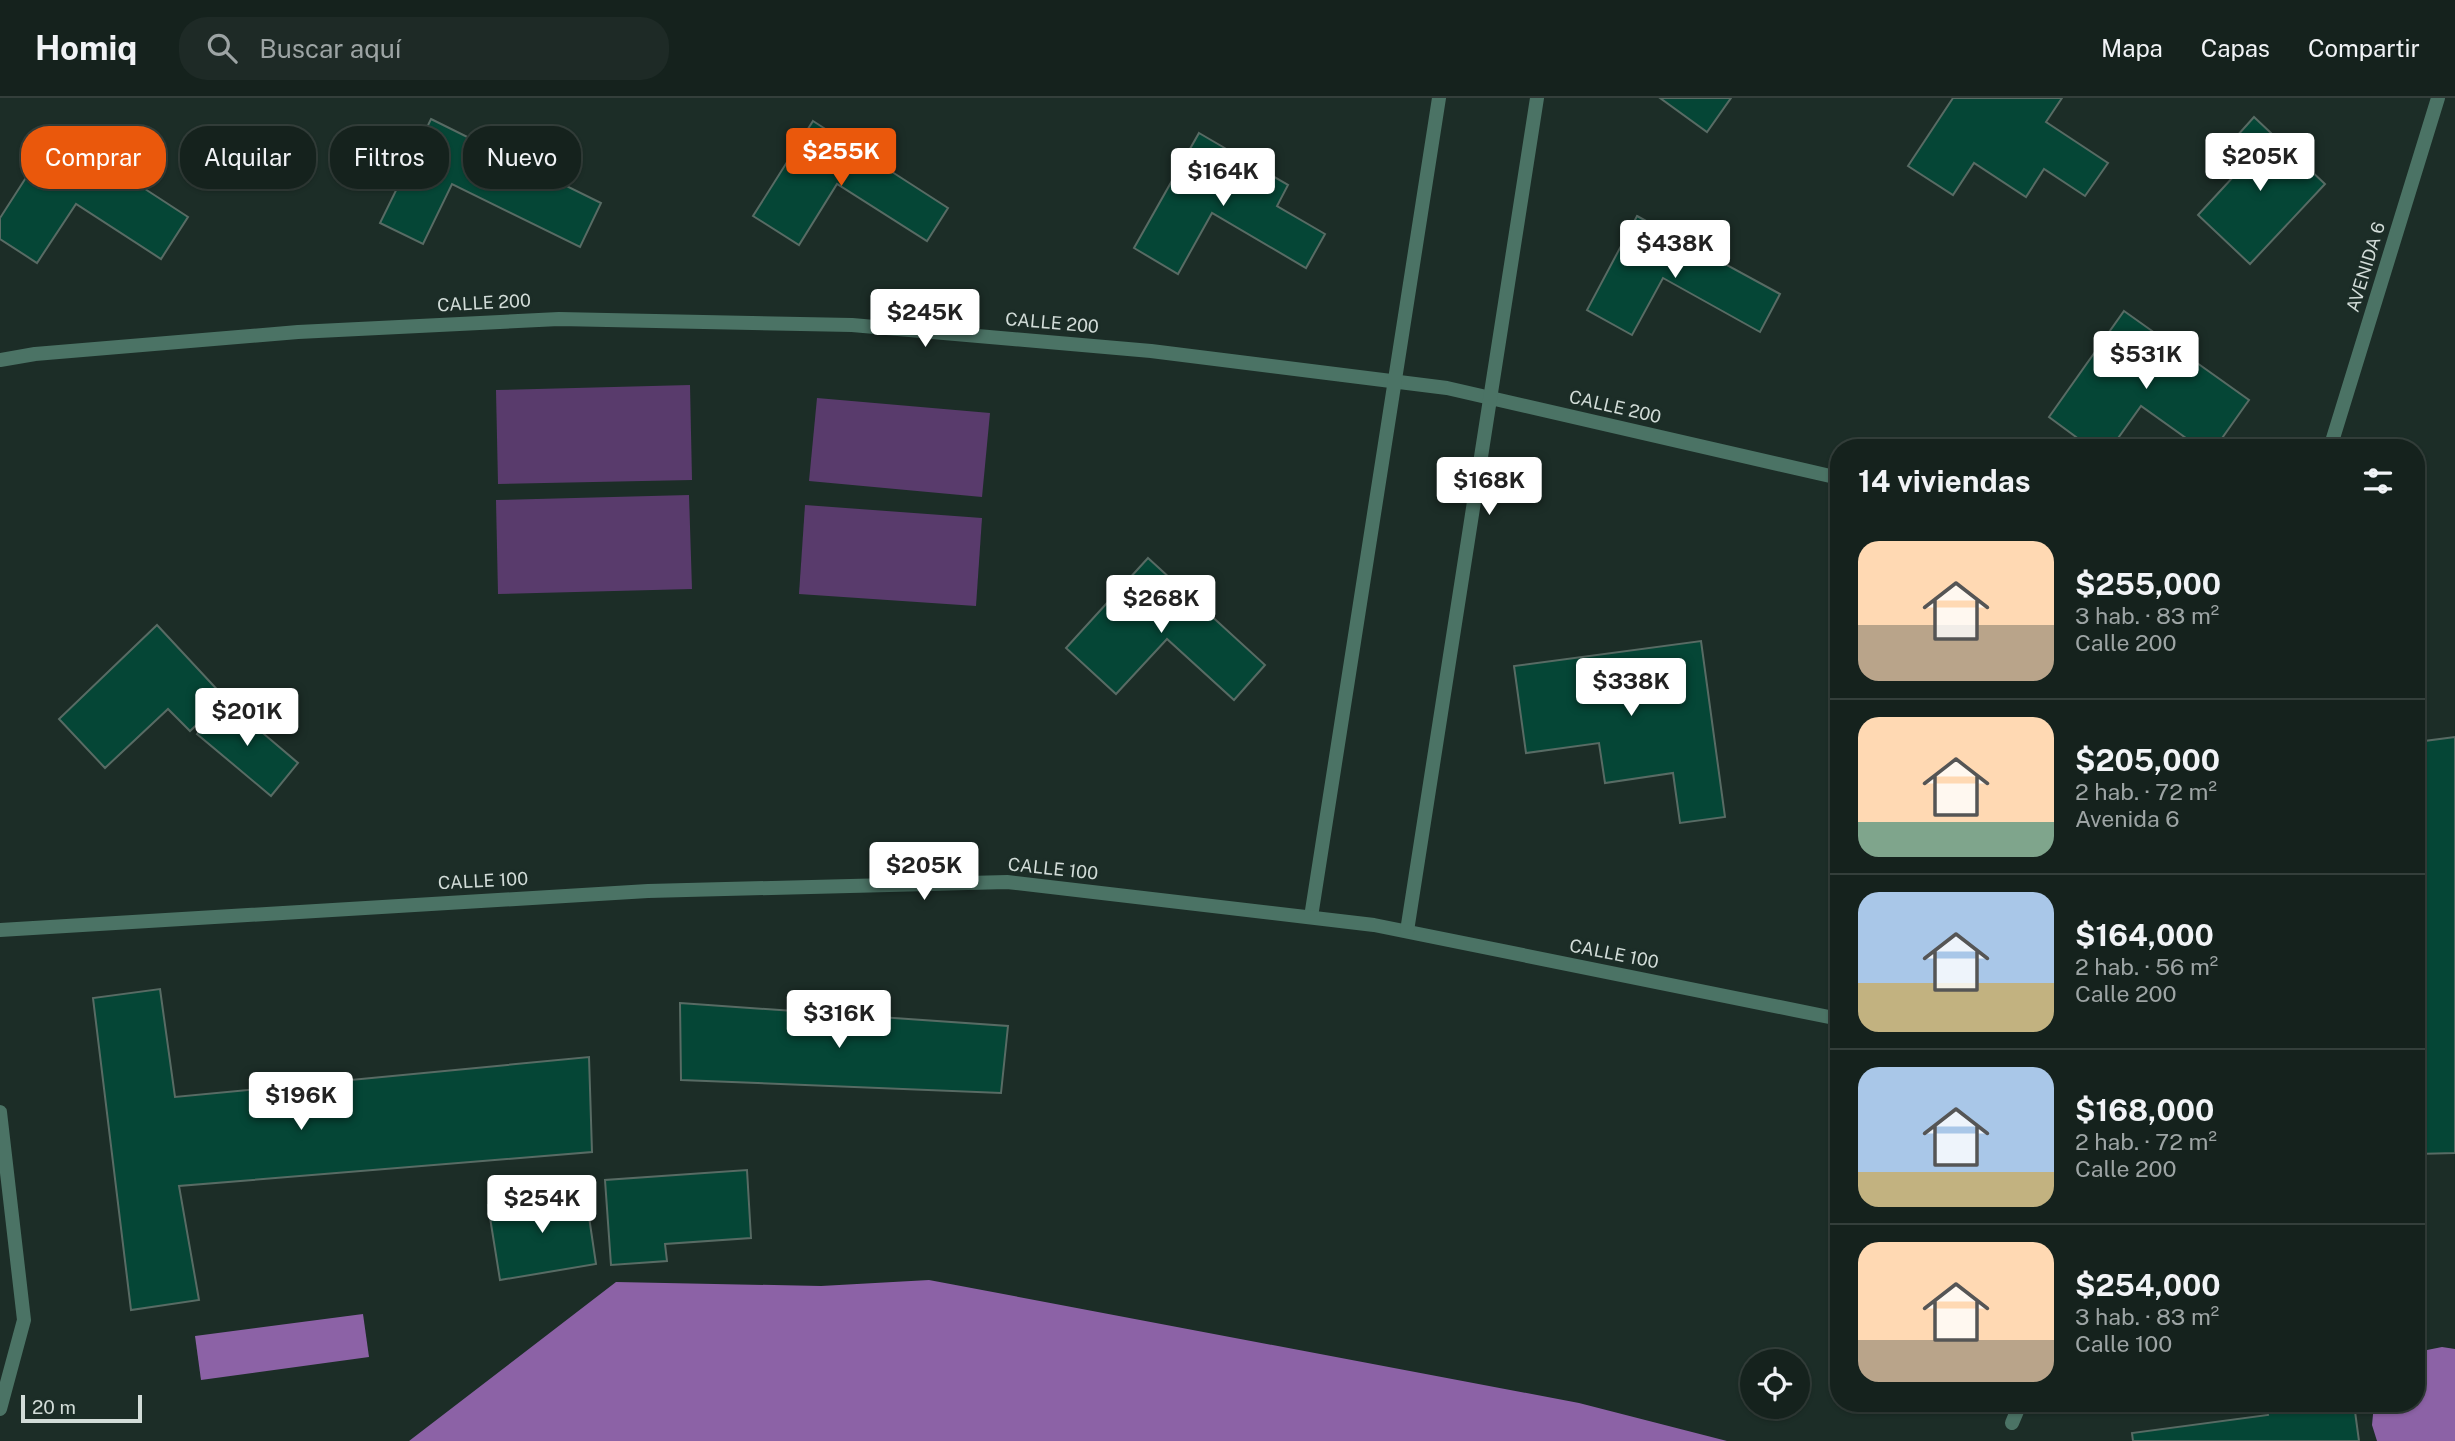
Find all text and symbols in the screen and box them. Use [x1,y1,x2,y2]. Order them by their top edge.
search box [179,17,669,80]
text: Homiq [35,29,137,67]
icon: search [203,29,241,67]
text: Buscar aquí [259,33,401,64]
text: Mapa [2101,34,2163,62]
text: Capas [2201,34,2270,62]
text: Compartir [2308,34,2420,62]
chip: Comprar [21,126,166,189]
chip: Alquilar [180,126,316,189]
chip: Filtros [330,126,449,189]
chip: Nuevo [463,126,581,189]
pin: $255K [792,129,890,188]
pin: $205K [2211,134,2309,193]
text: $255K [802,137,880,164]
text: $205K [2221,142,2299,169]
pin: $164K [1174,148,1272,208]
text: $164K [1187,157,1259,184]
street label: AVENIDA 6 [2342,219,2389,314]
pin: $438K [1626,220,1724,280]
text: $438K [1636,229,1714,256]
pin: $245K [876,289,974,349]
street label: CALLE 200 [437,290,531,315]
text: $245K [886,298,964,325]
street label: CALLE 200 [1004,308,1100,337]
pin: $531K [2097,331,2195,391]
text: $531K [2110,340,2182,367]
street label: CALLE 200 [1567,386,1663,427]
pin: $168K [1440,458,1538,517]
icon: filters [2359,462,2397,500]
text: 14 viviendas [1858,463,2030,499]
text: $168K [1453,466,1525,493]
text: $255,000 [2075,566,2221,602]
icon: home [1914,569,1998,653]
pin: $268K [1112,575,1210,635]
text: $268K [1122,584,1200,611]
text: 3 hab. · 83 m² [2075,602,2219,629]
text: Calle 200 [2075,629,2177,656]
pin: $338K [1582,658,1680,718]
text: $338K [1592,667,1670,694]
pin: $201K [198,688,296,748]
text: $201K [211,697,283,724]
text: $205,000 [2075,742,2220,778]
icon: home [1914,745,1998,829]
text: 2 hab. · 72 m² [2075,778,2217,805]
text: Avenida 6 [2075,805,2180,832]
pin: $205K [875,842,973,902]
text: $205K [885,851,963,878]
street label: CALLE 100 [1007,853,1099,884]
street label: CALLE 100 [437,868,529,893]
text: $164,000 [2075,917,2214,953]
icon: home [1914,920,1998,1004]
street label: CALLE 100 [1568,935,1661,972]
text: 2 hab. · 56 m² [2075,953,2218,980]
text: Calle 200 [2075,980,2177,1007]
pin: $316K [790,990,888,1050]
text: $316K [803,999,875,1026]
pin: $196K [252,1072,350,1132]
text: $196K [265,1081,337,1108]
text: $168,000 [2075,1092,2214,1128]
icon: home [1914,1095,1998,1179]
text: 2 hab. · 72 m² [2075,1128,2217,1155]
text: Calle 200 [2075,1155,2177,1182]
pin: $254K [493,1176,591,1235]
text: $254K [503,1184,581,1211]
text: $254,000 [2075,1267,2221,1303]
icon: home [1914,1270,1998,1354]
text: 3 hab. · 83 m² [2075,1303,2219,1330]
text: Calle 100 [2075,1330,2172,1357]
map controls [1740,1349,1810,1419]
button: locate [1740,1349,1810,1419]
scale bar [21,1392,142,1424]
text: 20 m [32,1396,76,1418]

